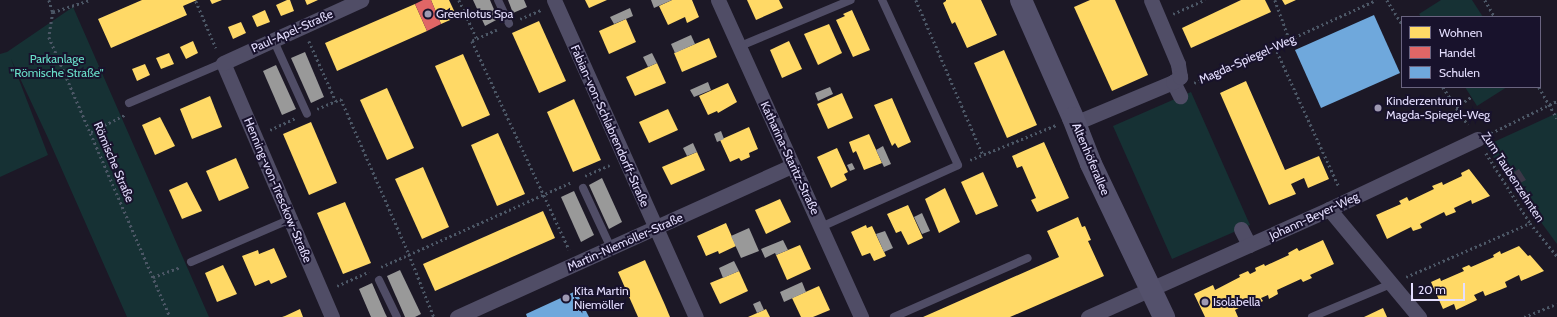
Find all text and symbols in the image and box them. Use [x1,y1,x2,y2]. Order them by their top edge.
street label: Paul-Apel-Straße [249,7,335,55]
place label: Greenlotus Spa [436,7,513,21]
marker: Greenlotus Spa [423,9,433,19]
legend [1401,16,1541,88]
text: Wohnen [1439,25,1483,40]
street label: Magda-Spiegel-Weg [1197,31,1297,87]
street label: Fabian-von-Schlabrendorff-Straße [568,43,652,209]
text: Handel [1439,45,1475,60]
park label: Parkanlage "Römische Straße" [10,52,104,80]
text: Schulen [1439,65,1480,80]
place label: Kinderzentrum Magda-Spiegel-Weg [1386,94,1490,122]
street label: Katharina-Staritz-Straße [757,99,823,217]
marker: Kinderzentrum Magda-Spiegel-Weg [1373,103,1383,113]
street label: Henning-von-Tresckow-Straße [241,115,315,265]
street label: Römische Straße [91,120,137,204]
street label: Altenhöferallee [1069,121,1113,197]
street label: Zum Taubenzehnten [1478,129,1548,225]
street label: Johann-Beyer-Weg [1267,189,1361,243]
street label: Martin-Niemöller-Straße [565,210,685,274]
scale bar [1413,275,1467,301]
text: 20 m [1418,282,1446,297]
place label: Kita Martin Niemöller [574,284,629,312]
marker: Kita Martin Niemöller [561,293,571,303]
place label: Isolabella [1213,295,1260,309]
marker: Isolabella [1200,297,1210,307]

